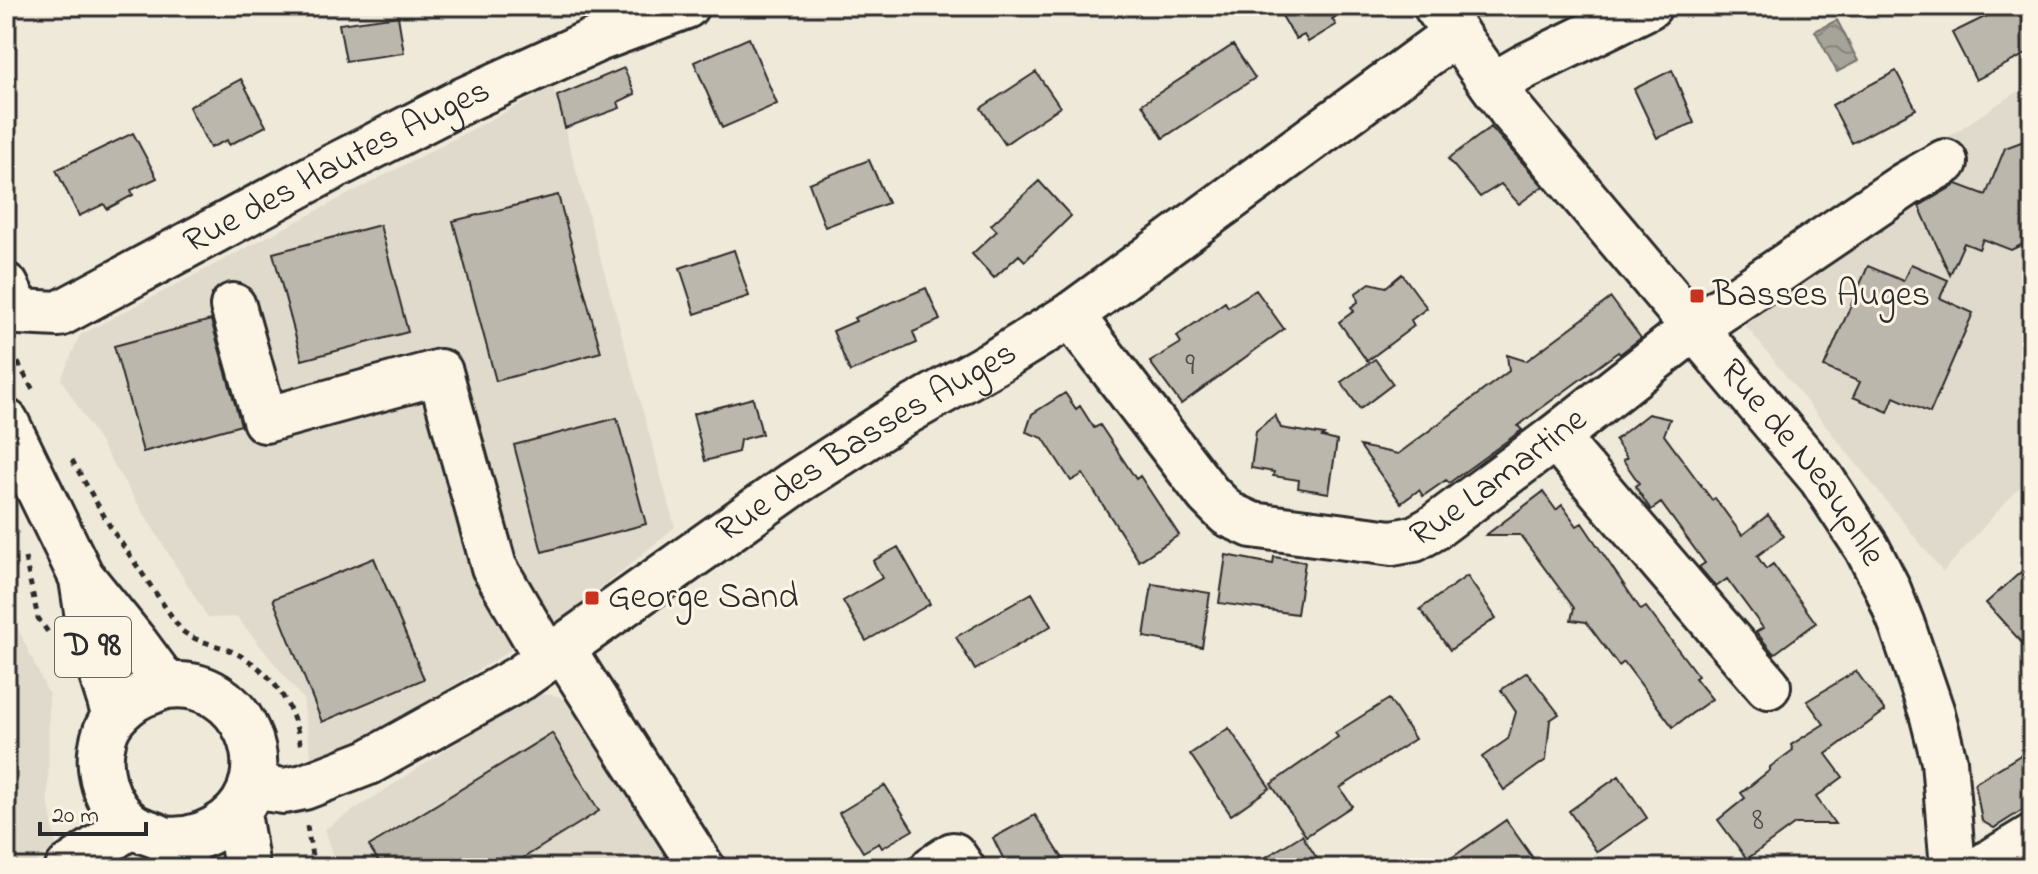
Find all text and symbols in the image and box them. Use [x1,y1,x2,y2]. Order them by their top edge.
street label: Rue des Hautes Auges [175,65,499,269]
place label: Basses Auges [1712,270,1930,323]
marker: Basses Auges [1688,287,1706,305]
street label: Rue des Basses Auges [706,328,1028,557]
house number: 9 [1185,343,1195,390]
street label: Rue de Neauphle [1705,348,1899,576]
street label: Rue Lamartine [1401,394,1600,562]
place label: George Sand [608,572,798,625]
marker: George Sand [583,589,601,607]
road number: D 98 [55,617,131,677]
scale bar [40,786,146,836]
house number: 8 [1752,798,1764,845]
text: 20 m [52,799,99,834]

